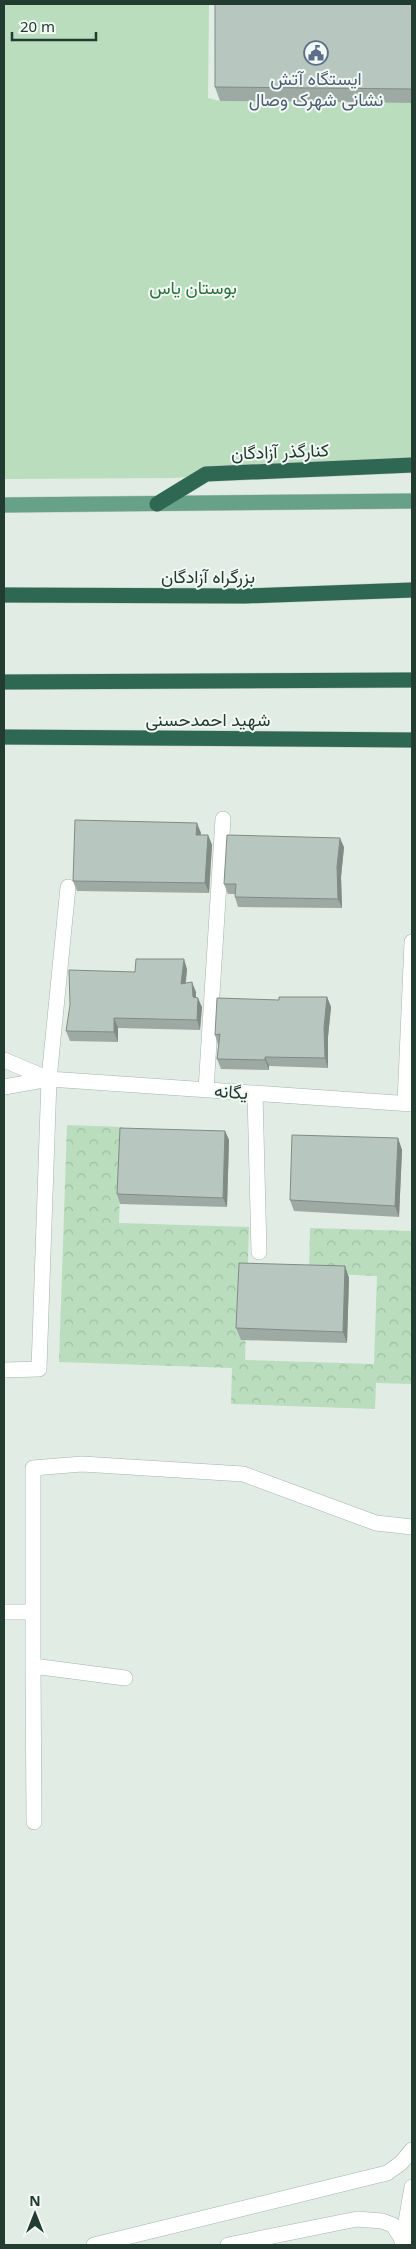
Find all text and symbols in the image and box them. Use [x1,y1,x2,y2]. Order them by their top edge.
scale bar [12,10,96,42]
text: 20 m [20,16,55,36]
public building icon: ایستگاه آتش نشانی شهرک وصال [303,40,329,66]
place label: ایستگاه آتش نشانی شهرک وصال [249,66,383,111]
park label: بوستان یاس [149,275,237,299]
street label: کنارگذر آزادگان [230,437,329,465]
street label: بزرگراه آزادگان [161,564,255,588]
street label: شهید احمدحسنی [145,707,271,731]
street label: یگانه [213,1078,249,1104]
north arrow [10,2189,60,2239]
text: N [29,2191,41,2210]

